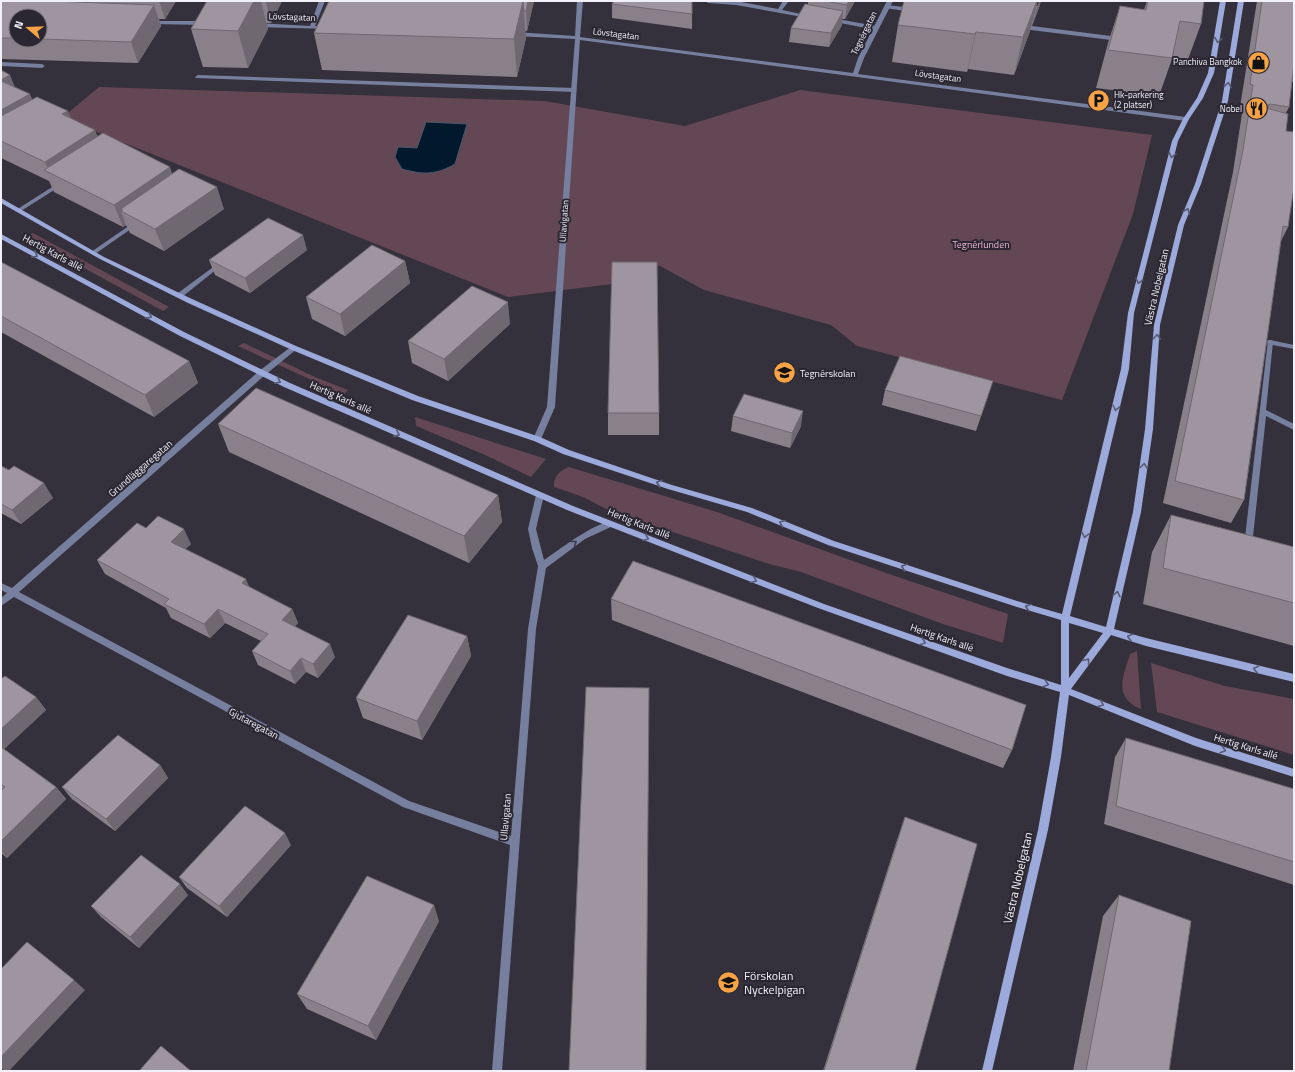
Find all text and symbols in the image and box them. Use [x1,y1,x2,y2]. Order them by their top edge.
north arrow [8,8,48,48]
street label: Lövstagatan [268,9,316,24]
street label: Tegnérgatan [847,9,880,57]
text: N [10,19,27,31]
street label: Lövstagatan [592,24,640,43]
one-way arrow [1214,36,1223,43]
shop icon: Panchiva Bangkok [1245,49,1271,75]
place label: Panchiva Bangkok [1173,55,1243,68]
street label: Lövstagatan [914,66,962,85]
one-way arrow [1223,82,1232,88]
parking icon: Hk-parkering (2 platser) [1085,87,1111,113]
place label: Hk-parkering (2 platser) [1114,88,1164,111]
restaurant icon: Nobel [1244,96,1270,122]
place label: Nobel [1220,102,1242,115]
one-way arrow [1168,151,1177,158]
street label: Ullavigatan [556,199,571,243]
one-way arrow [1182,208,1190,216]
street label: Hertig Karls allé [20,230,86,275]
park label: Tegnérlunden [952,237,1010,252]
street label: Västra Nobelgatan [1140,247,1173,327]
one-way arrow [30,251,38,258]
one-way arrow [1136,278,1144,284]
one-way arrow [145,312,153,319]
one-way arrow [1152,334,1161,340]
school or university icon: Tegnérskolan [772,360,798,386]
place label: Tegnérskolan [800,366,856,381]
one-way arrow [274,376,282,384]
street label: Hertig Karls allé [307,377,374,418]
one-way arrow [1112,405,1120,412]
one-way arrow [392,429,400,437]
street label: Grundläggaregatan [105,436,176,500]
one-way arrow [1139,463,1148,469]
one-way arrow [655,479,662,488]
street label: Hertig Karls allé [605,504,672,543]
one-way arrow [779,520,786,528]
one-way arrow [1082,532,1090,538]
one-way arrow [643,533,650,541]
one-way arrow [570,540,577,548]
one-way arrow [901,563,908,572]
one-way arrow [751,576,758,584]
one-way arrow [1113,590,1121,597]
one-way arrow [1025,603,1032,612]
street label: Hertig Karls allé [908,620,976,655]
one-way arrow [1127,634,1133,642]
one-way arrow [920,638,927,646]
one-way arrow [1082,658,1089,665]
one-way arrow [1253,665,1259,673]
one-way arrow [1043,679,1050,688]
one-way arrow [1098,700,1105,708]
street label: Gjutaregatan [226,704,281,743]
street label: Hertig Karls allé [1212,730,1280,763]
one-way arrow [1219,745,1226,754]
street label: Ullavigatan [496,793,515,841]
street label: Västra Nobelgatan [998,830,1037,926]
place label: Förskolan Nyckelpigan [744,966,805,999]
school or university icon: Förskolan Nyckelpigan [716,970,742,996]

